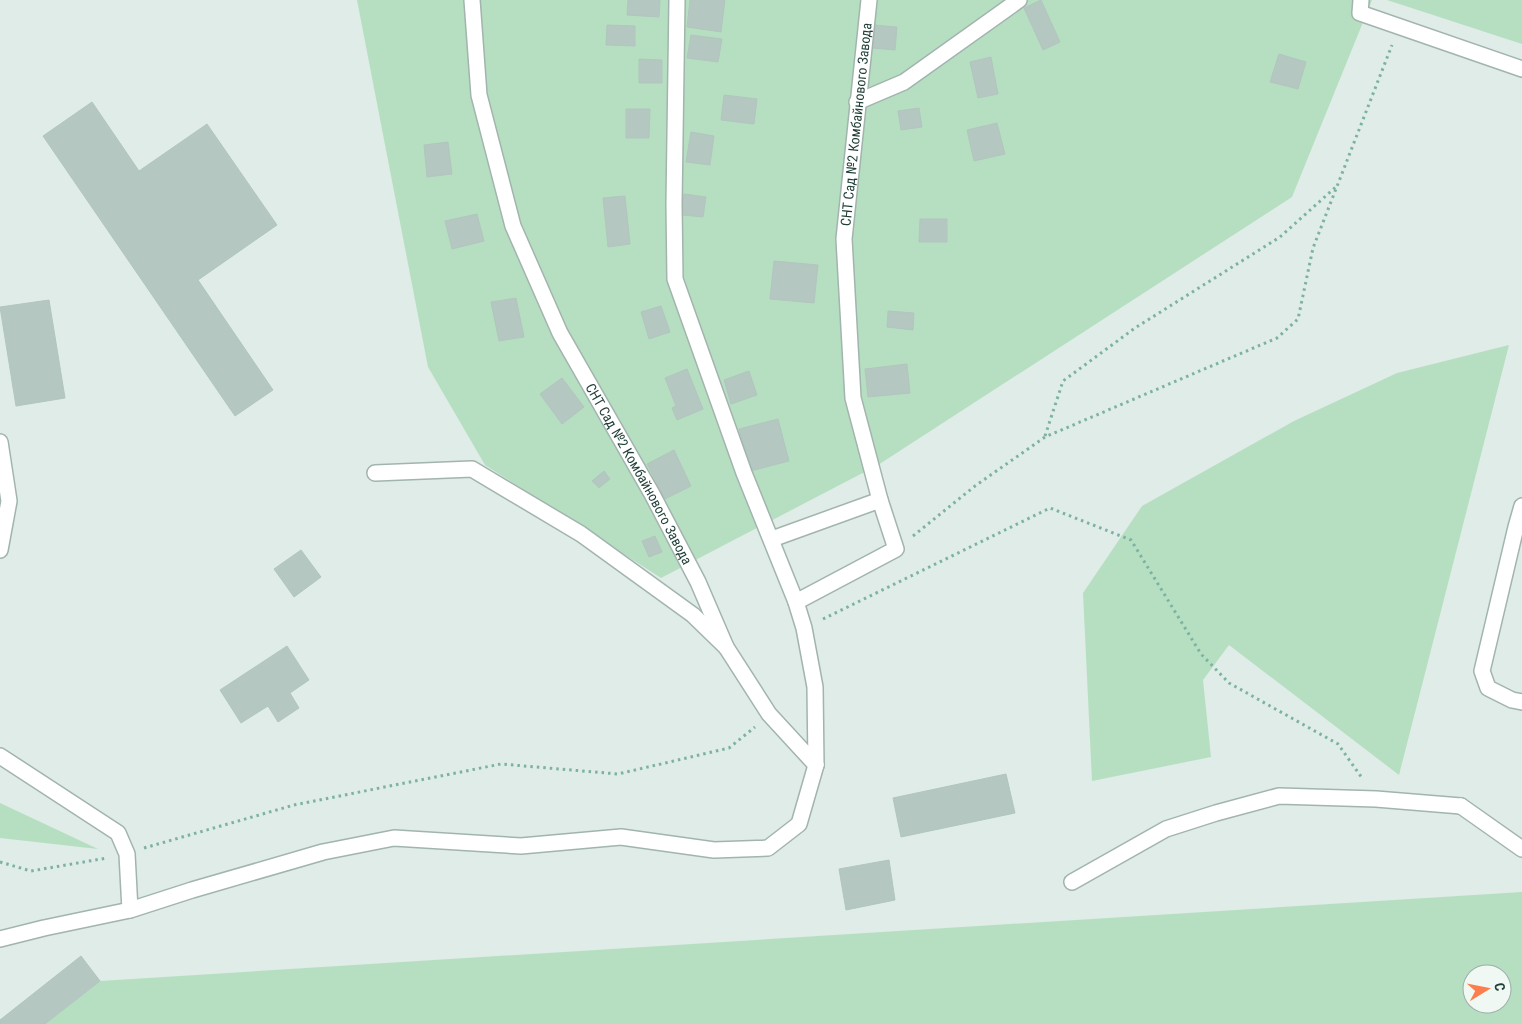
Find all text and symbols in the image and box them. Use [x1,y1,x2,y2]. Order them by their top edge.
street label: СНТ Сад №2 Комбайнового Завода [837,22,875,227]
street label: СНТ Сад №2 Комбайнового Завода [582,381,695,567]
north arrow [1462,964,1512,1014]
text: С [1491,981,1508,992]

